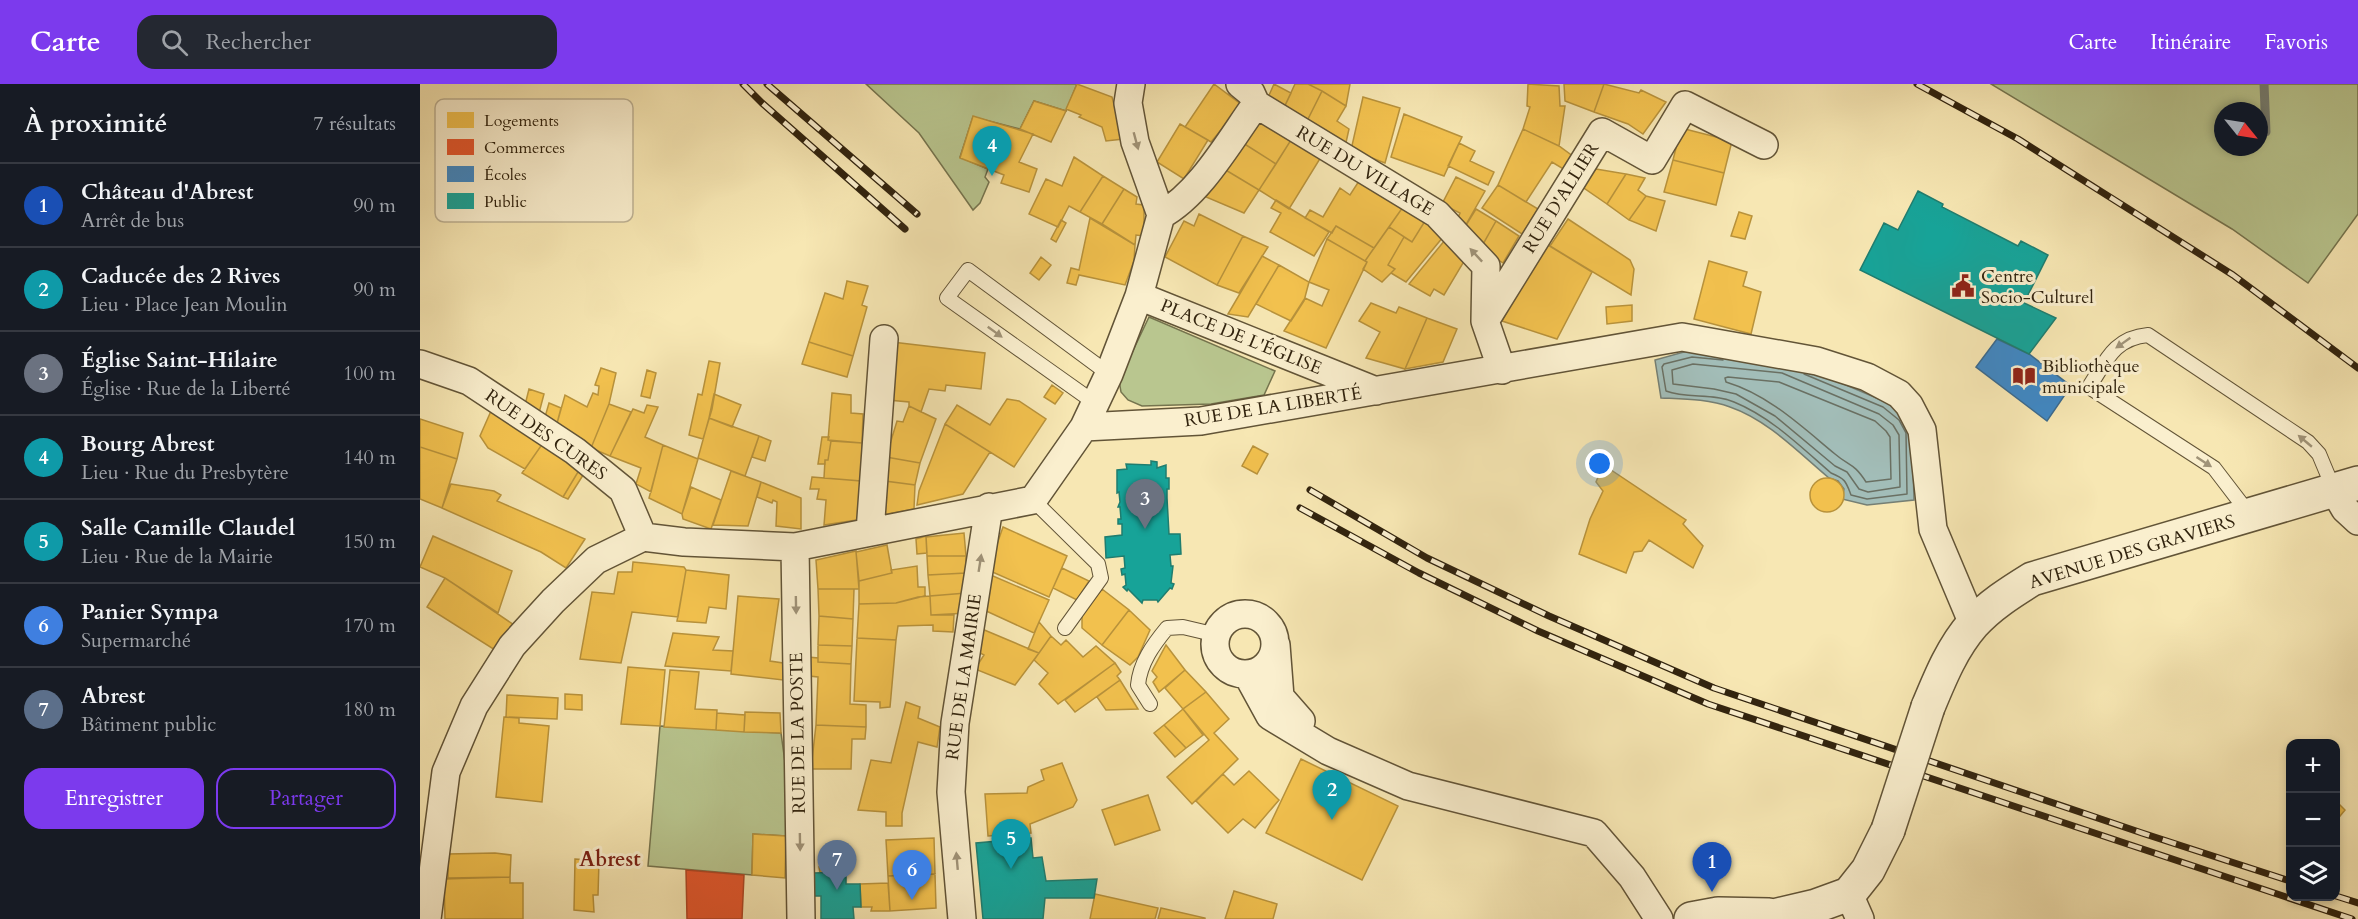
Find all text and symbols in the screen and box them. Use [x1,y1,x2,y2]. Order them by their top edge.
search box [137,15,557,69]
text: Carte [30,23,101,61]
icon: search [158,26,191,59]
text: Rechercher [206,27,311,57]
text: Carte [2068,28,2117,57]
text: Itinéraire [2150,28,2231,57]
text: Favoris [2264,28,2328,57]
legend [435,99,633,222]
north arrow [2214,102,2268,156]
text: À proximité [24,106,167,141]
text: 7 résultats [313,110,396,137]
text: Logements [484,110,559,132]
street label: RUE DU VILLAGE [1291,120,1439,222]
pin: 4 [972,126,1012,176]
one-way arrow [1131,132,1141,151]
text: Commerces [484,137,565,159]
street label: RUE D'ALLIER [1517,137,1605,258]
text: Écoles [484,164,527,186]
text: Château d'Abrest [81,177,254,207]
text: Public [484,191,527,213]
text: 1 [38,192,49,219]
text: 90 m [353,192,396,219]
text: Arrêt de bus [81,207,184,234]
one-way arrow [1469,248,1483,263]
text: Caducée des 2 Rives [81,261,280,291]
place label: Centre Socio-Culturel [1981,264,2094,310]
public building icon: Centre Socio-Culturel [1950,273,1976,299]
text: 2 [38,276,49,303]
text: 90 m [353,276,396,303]
text: Lieu · Place Jean Moulin [81,291,288,318]
street label: PLACE DE L'ÉGLISE [1157,293,1325,381]
one-way arrow [986,326,1002,338]
one-way arrow [2115,337,2132,348]
text: Église Saint-Hilaire [81,345,278,375]
place label: Bibliothèque municipale [2042,354,2140,400]
text: 3 [38,360,49,387]
text: 100 m [343,360,396,387]
library icon: Bibliothèque municipale [2011,363,2037,389]
text: Église · Rue de la Liberté [81,375,291,402]
street label: RUE DE LA LIBERTÉ [1182,381,1364,433]
street label: RUE DES CURES [480,384,612,486]
text: Bourg Abrest [81,429,215,459]
one-way arrow [2298,435,2313,448]
text: 4 [38,444,49,471]
text: 140 m [343,444,396,471]
your location [1585,449,1614,478]
one-way arrow [2196,456,2212,468]
text: Lieu · Rue du Presbytère [81,459,289,486]
pin: 3 [1126,480,1164,529]
street label: AVENUE DES GRAVIERS [2026,509,2238,595]
text: Salle Camille Claudel [81,513,295,543]
text: 5 [38,528,49,555]
text: 150 m [343,528,396,555]
text: Lieu · Rue de la Mairie [81,543,273,570]
one-way arrow [976,553,985,572]
street label: RUE DE LA MAIRIE [940,592,988,762]
one-way arrow [792,596,801,615]
text: Panier Sympa [81,597,219,627]
text: 6 [38,612,49,639]
text: 170 m [343,612,396,639]
text: Supermarché [81,627,191,654]
street label: RUE DE LA POSTE [784,652,812,814]
text: Abrest [81,681,145,711]
text: 7 [38,696,49,723]
text: 180 m [343,696,396,723]
text: Bâtiment public [81,711,216,738]
map controls [2286,739,2340,901]
button: + [2286,739,2340,793]
button: Enregistrer [24,768,204,829]
button: Partager [216,768,396,829]
pin: 2 [1312,770,1352,820]
button: − [2286,793,2340,847]
pin: 5 [992,820,1030,869]
one-way arrow [795,833,805,852]
pin: 7 [818,840,856,890]
pin: 1 [1692,842,1732,892]
district label: Abrest [579,845,641,874]
button: layers [2286,847,2340,901]
pin: 6 [892,850,932,900]
one-way arrow [952,851,962,870]

